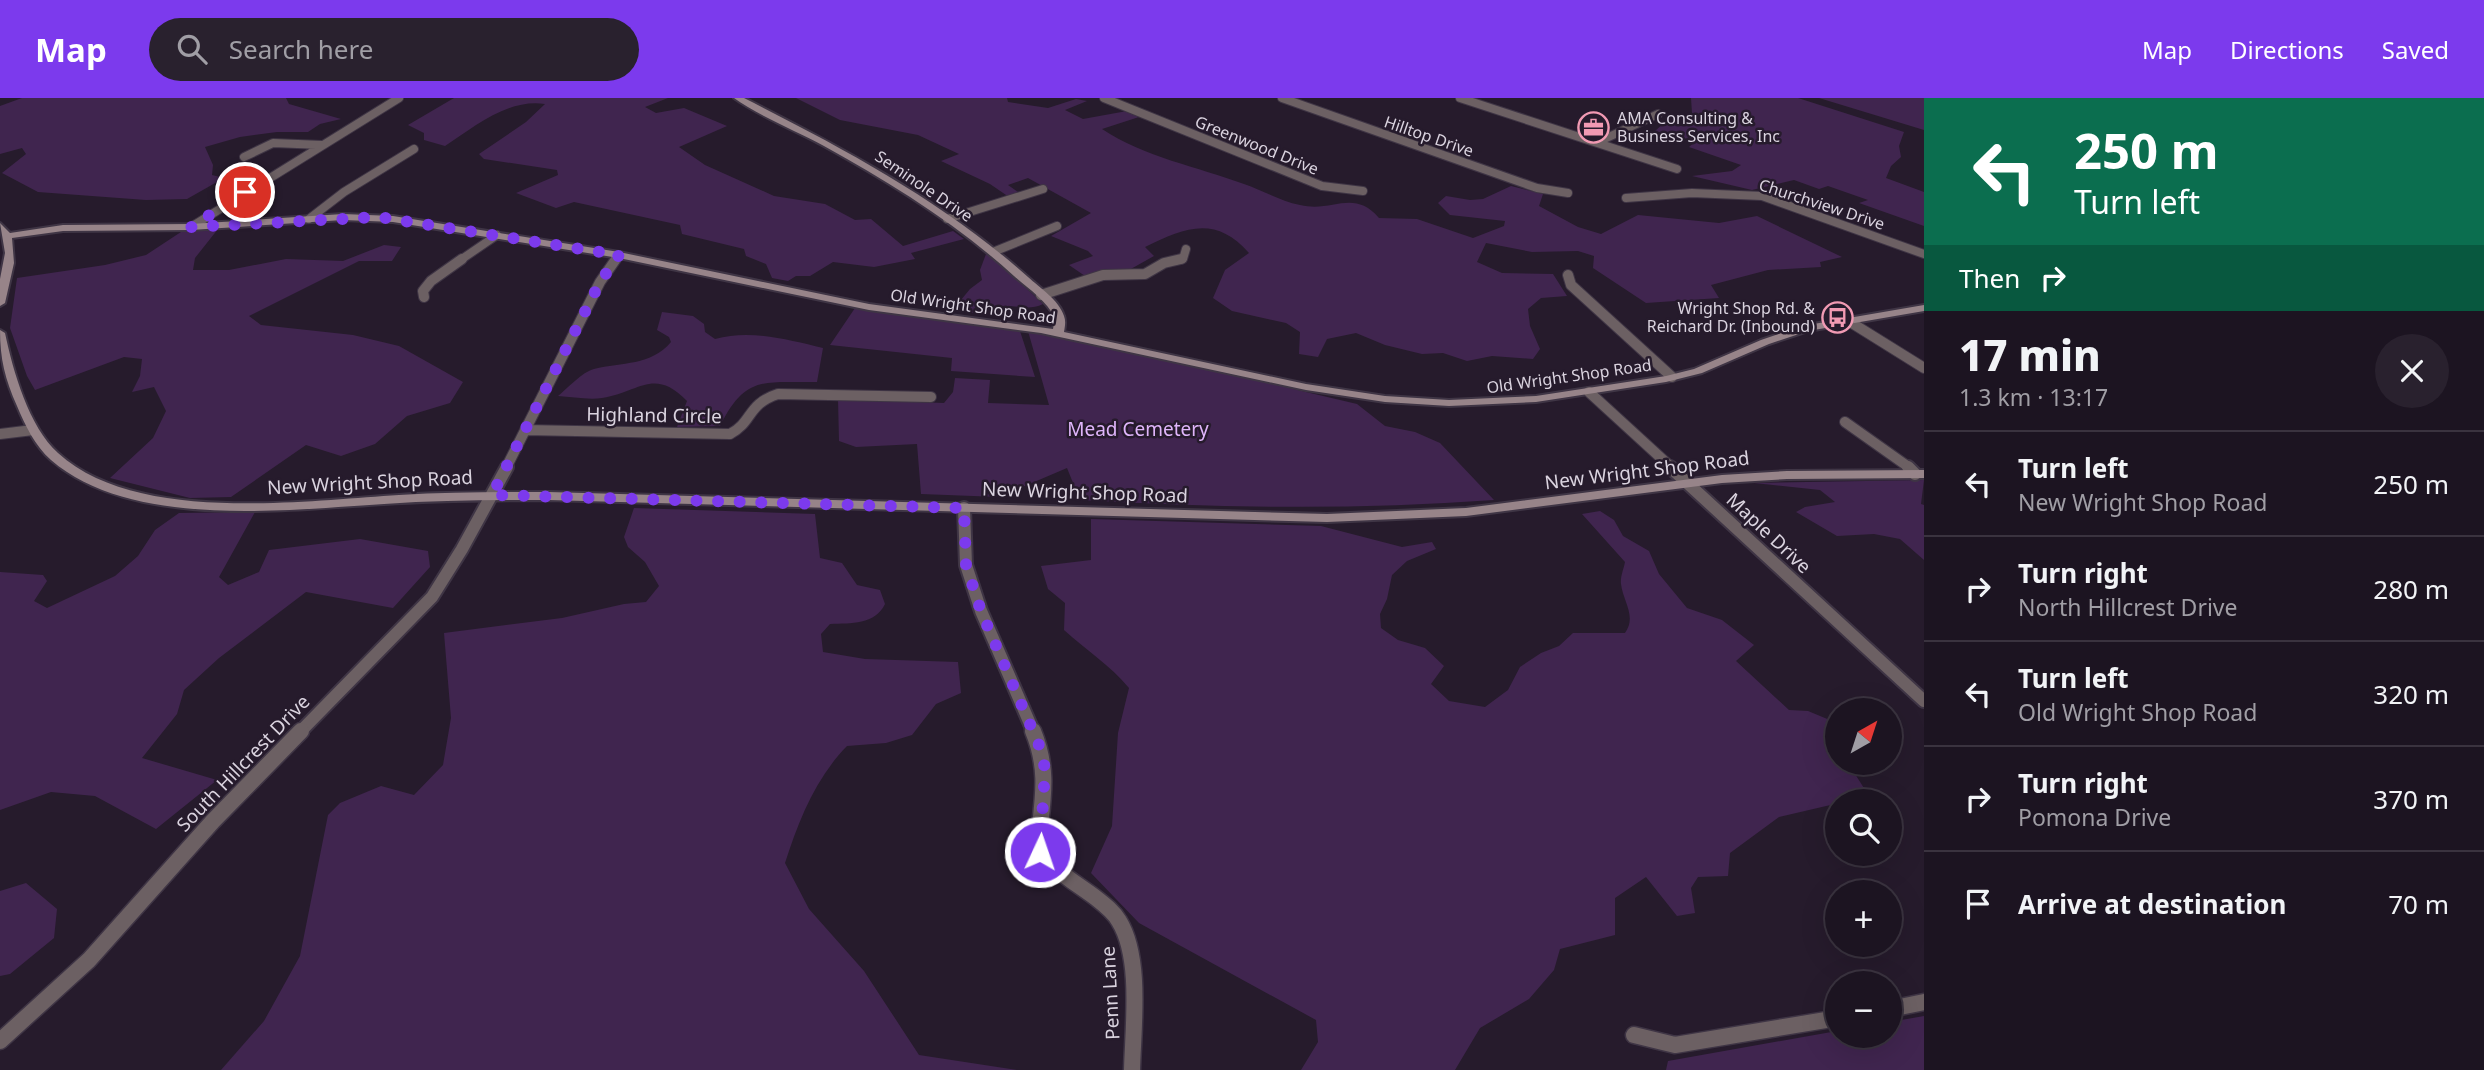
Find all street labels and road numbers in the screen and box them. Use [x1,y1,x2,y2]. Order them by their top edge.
street label: Greenwood Drive [1192,110,1322,180]
street label: Hilltop Drive [1381,110,1477,162]
street label: Seminole Drive [871,145,977,227]
street label: Churchview Drive [1756,173,1888,235]
street label: Old Wright Shop Road [889,284,1057,328]
street label: Old Wright Shop Road [1485,354,1653,398]
street label: Highland Circle [586,401,722,429]
street label: New Wright Shop Road [1543,445,1751,495]
street label: New Wright Shop Road [266,464,474,500]
street label: New Wright Shop Road [982,475,1188,509]
street label: Maple Drive [1721,487,1817,579]
street label: South Hillcrest Drive [171,689,315,837]
street label: Penn Lane [1095,946,1125,1040]

